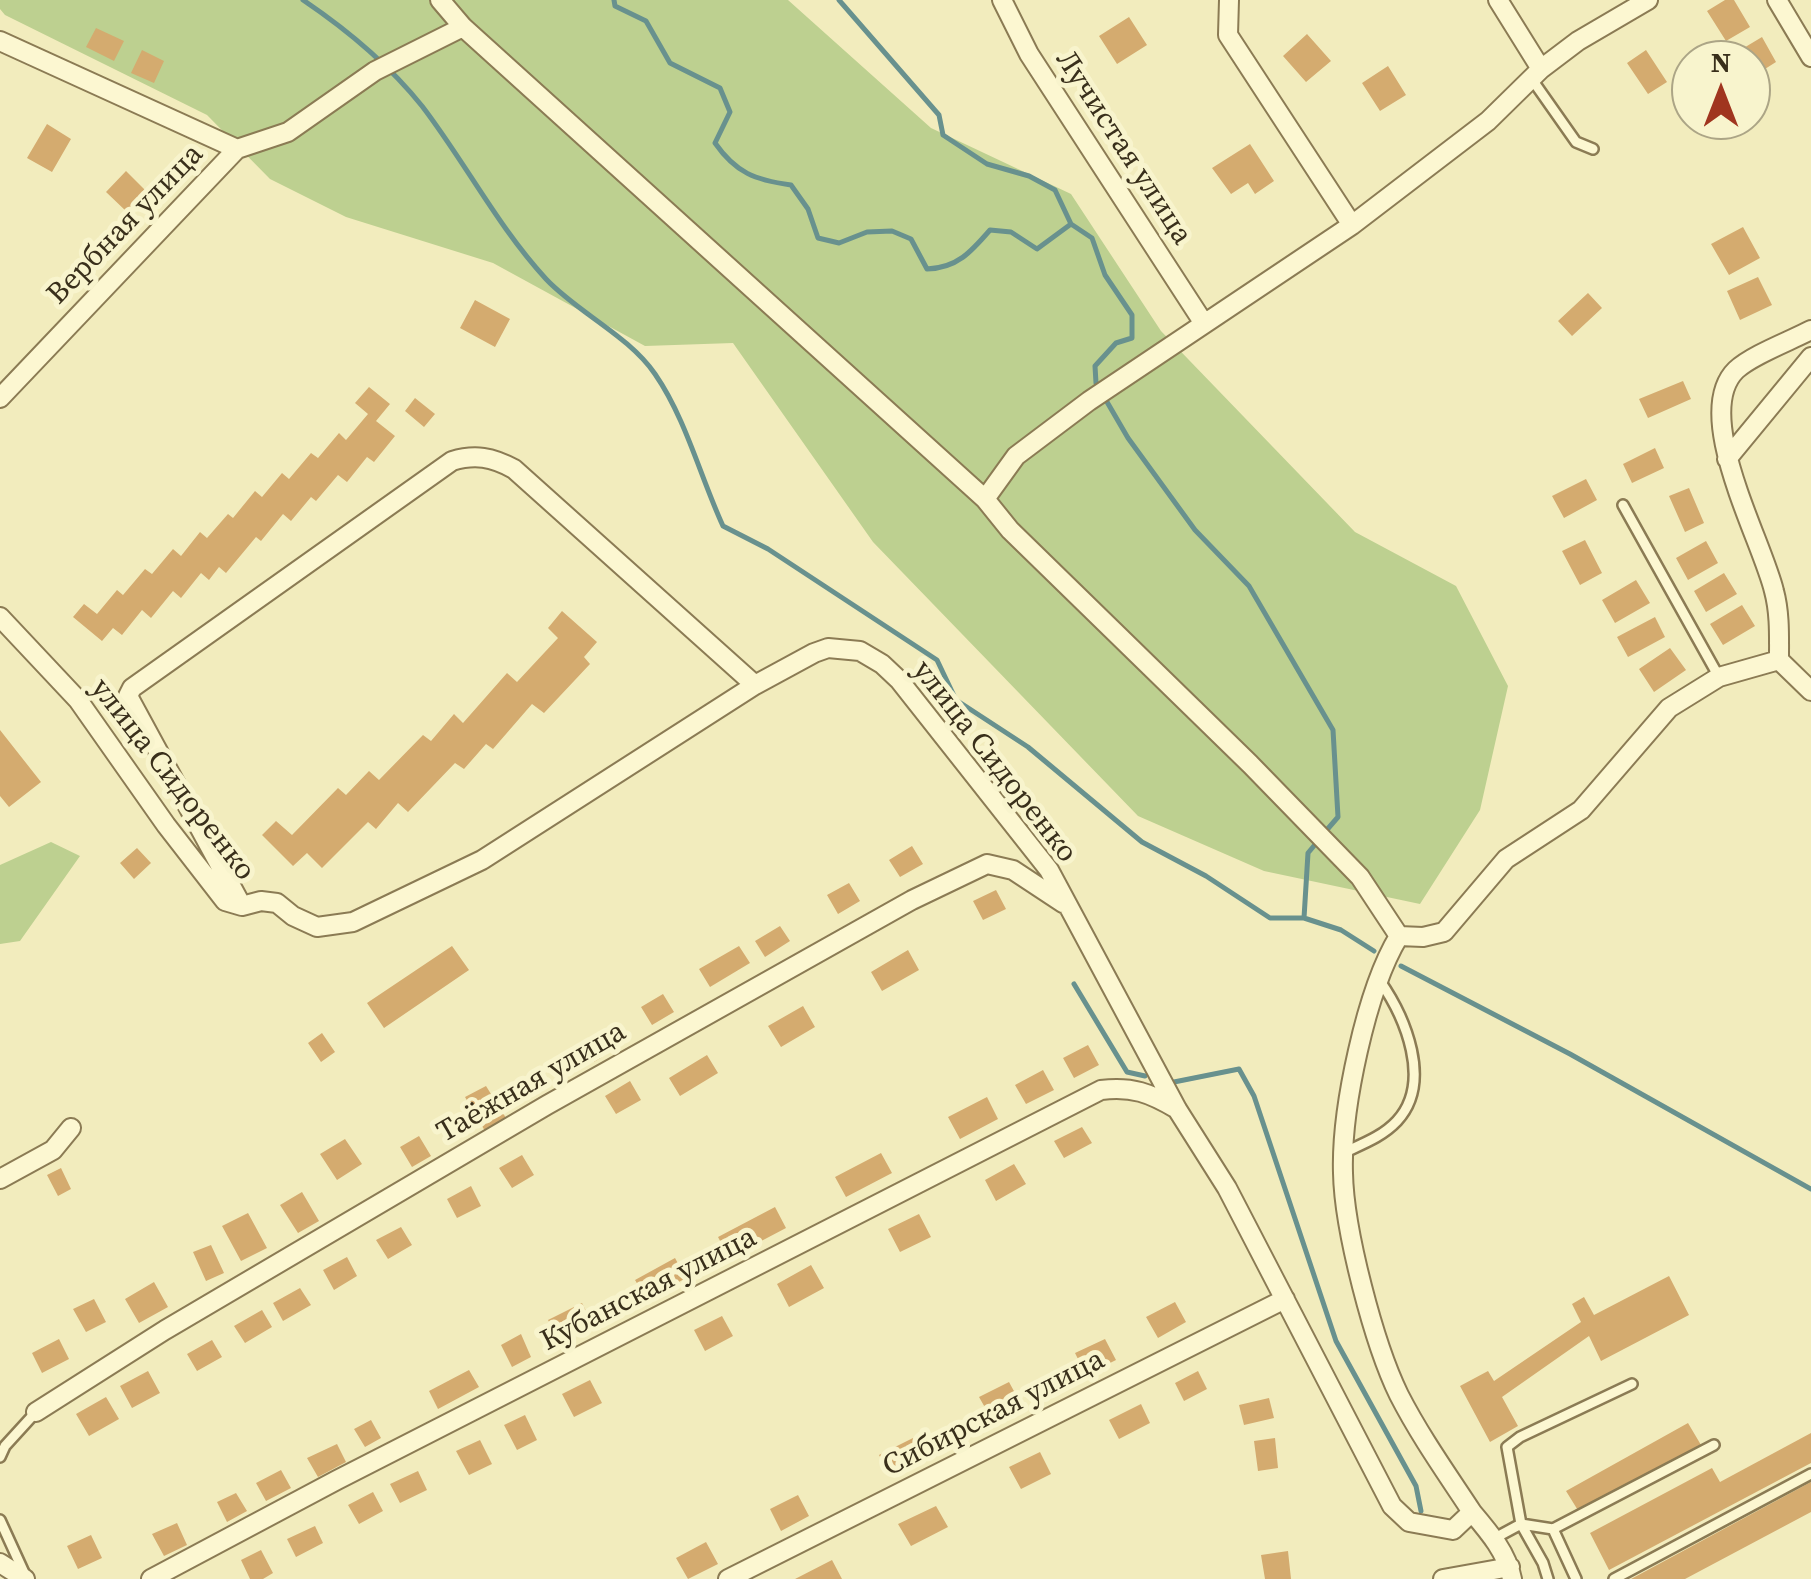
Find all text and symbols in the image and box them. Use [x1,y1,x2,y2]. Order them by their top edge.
north arrow [1671,40,1771,140]
text: N [1711,43,1731,81]
street label: Лучистая улица [1047,44,1199,252]
street label: Вербная улица [40,137,212,313]
street label: улица Сидоренко [904,654,1084,870]
street label: улица Сидоренко [82,672,262,888]
street label: Таёжная улица [431,1014,633,1152]
street label: Кубанская улица [535,1220,763,1360]
street label: Сибирская улица [877,1343,1111,1485]

